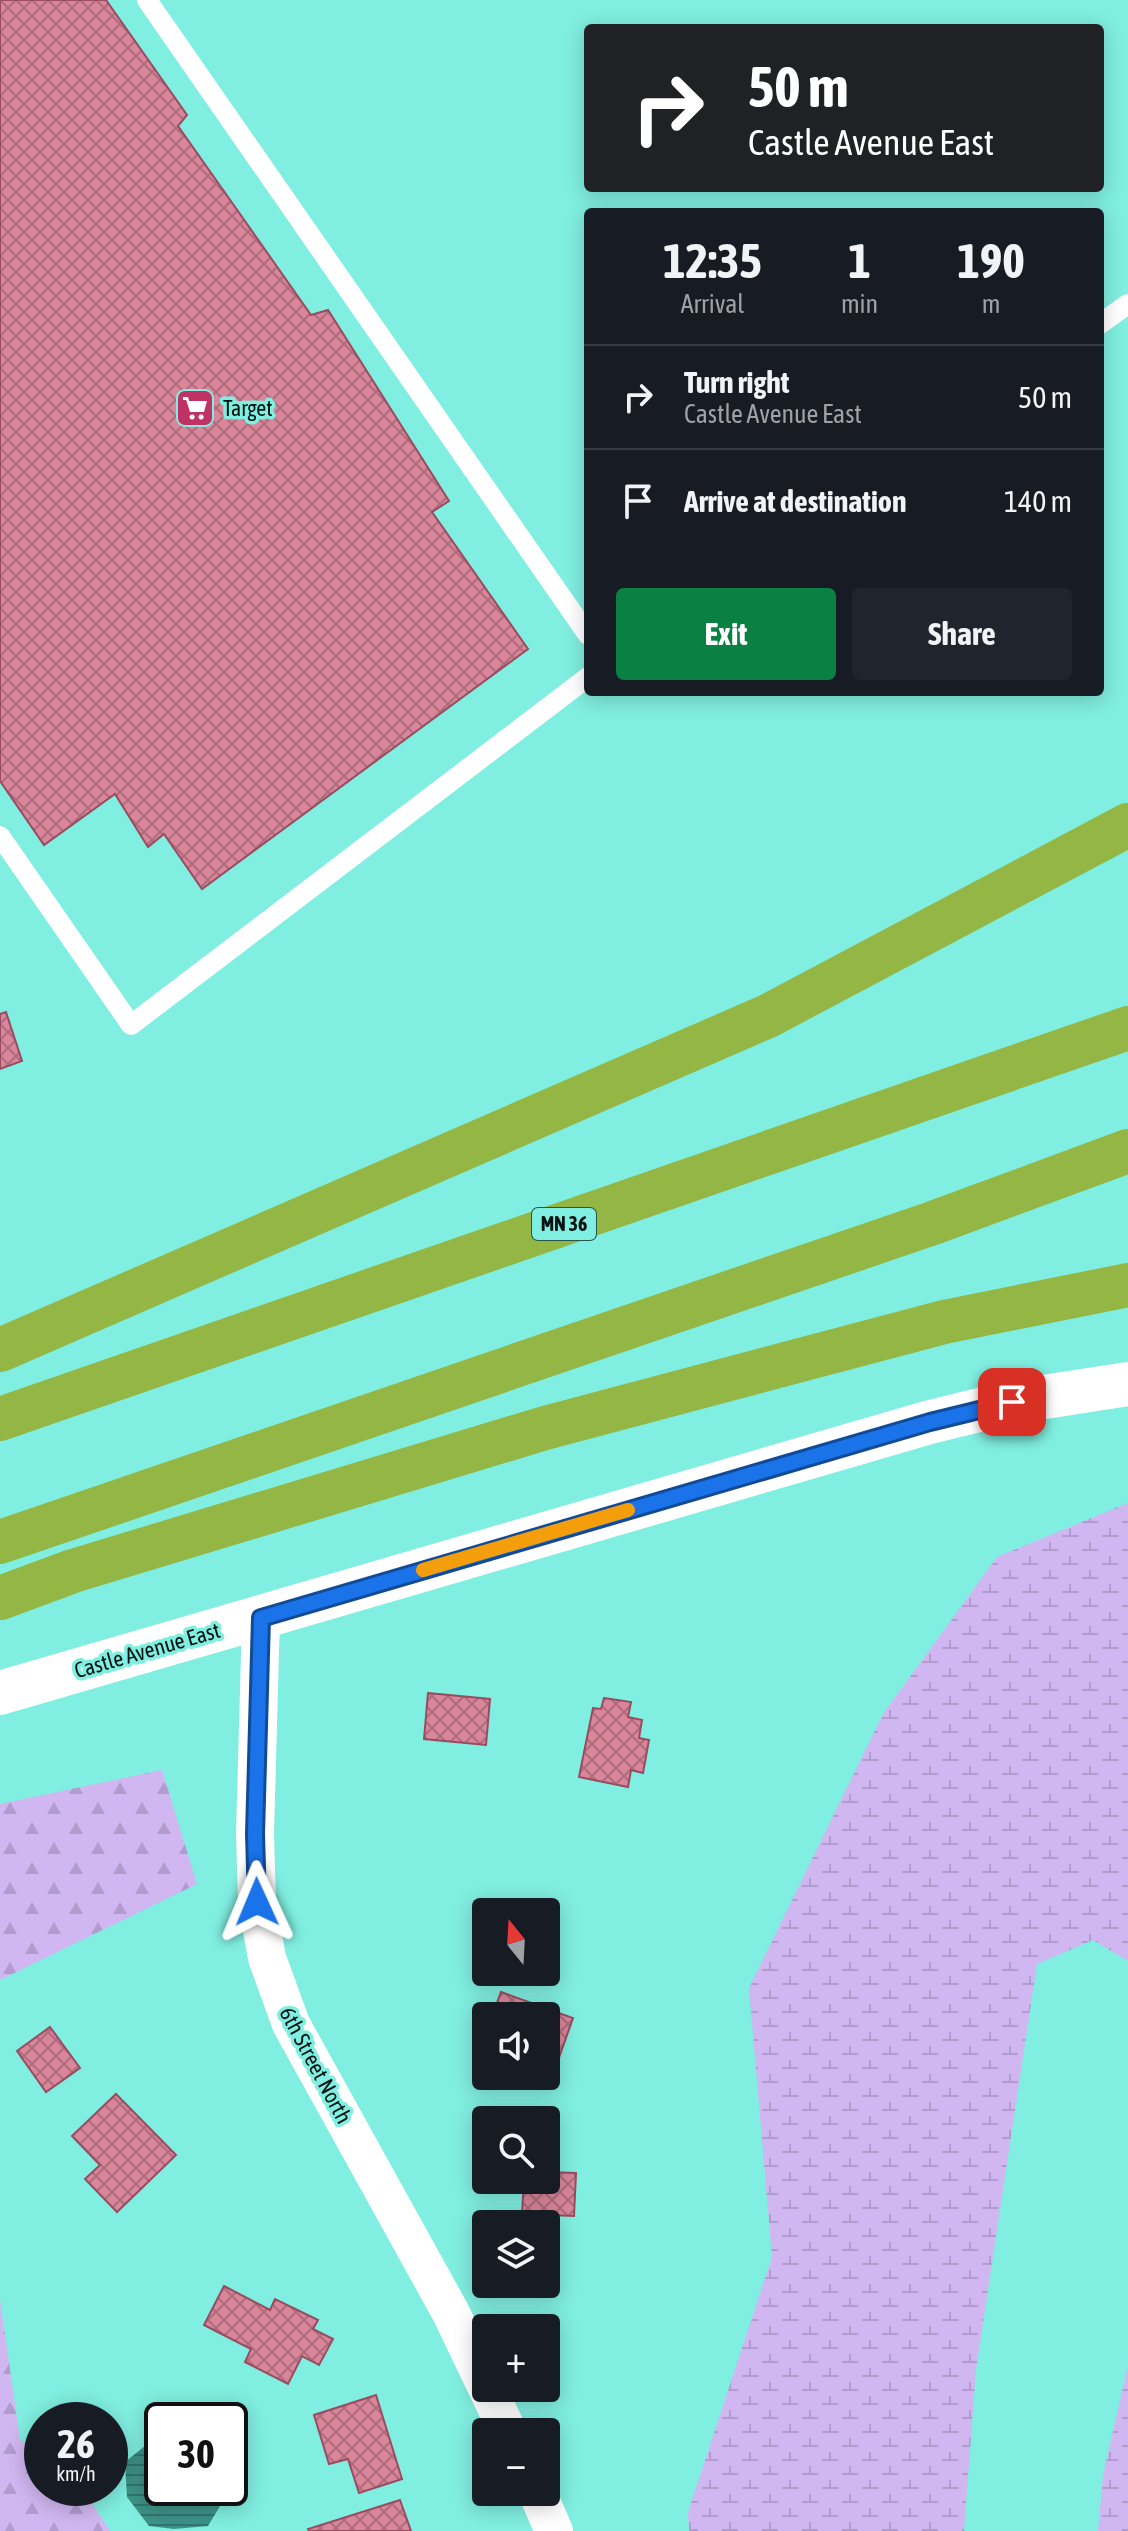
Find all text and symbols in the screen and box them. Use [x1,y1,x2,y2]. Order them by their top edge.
text: 50 m [748,55,849,119]
icon: right [616,56,720,160]
text: Castle Avenue East [748,121,994,163]
text: 12:35 [663,233,762,288]
text: 1 [848,233,871,288]
text: 190 [957,233,1025,288]
text: Arrival [681,289,744,319]
text: min [841,289,878,319]
text: m [982,289,1000,319]
text: Turn right [684,365,790,399]
icon: right [616,375,660,419]
text: 50 m [1018,380,1072,414]
supermarket icon: Target [174,387,216,429]
place label: Target [223,395,273,421]
text: Castle Avenue East [684,399,862,429]
icon: arrive [616,479,660,523]
text: Arrive at destination [684,484,906,518]
text: 140 m [1004,484,1072,518]
button: Exit [616,588,836,680]
button: Share [852,588,1072,680]
road number: MN 36 [532,1208,596,1240]
pin [978,1368,1046,1436]
icon: arrive [990,1380,1034,1424]
street label: Castle Avenue East [71,1617,223,1683]
position arrow [215,1860,299,1944]
north arrow [472,1898,560,1986]
map controls [472,1898,560,2506]
street label: 6th Street North [274,2002,358,2128]
button: sound [472,2002,560,2090]
button: search [472,2106,560,2194]
button: layers [472,2210,560,2298]
button: + [472,2314,560,2402]
speed limit sign: 30 [144,2402,248,2506]
button: − [472,2418,560,2506]
text: 26 [57,2421,95,2466]
text: km/h [56,2462,96,2485]

